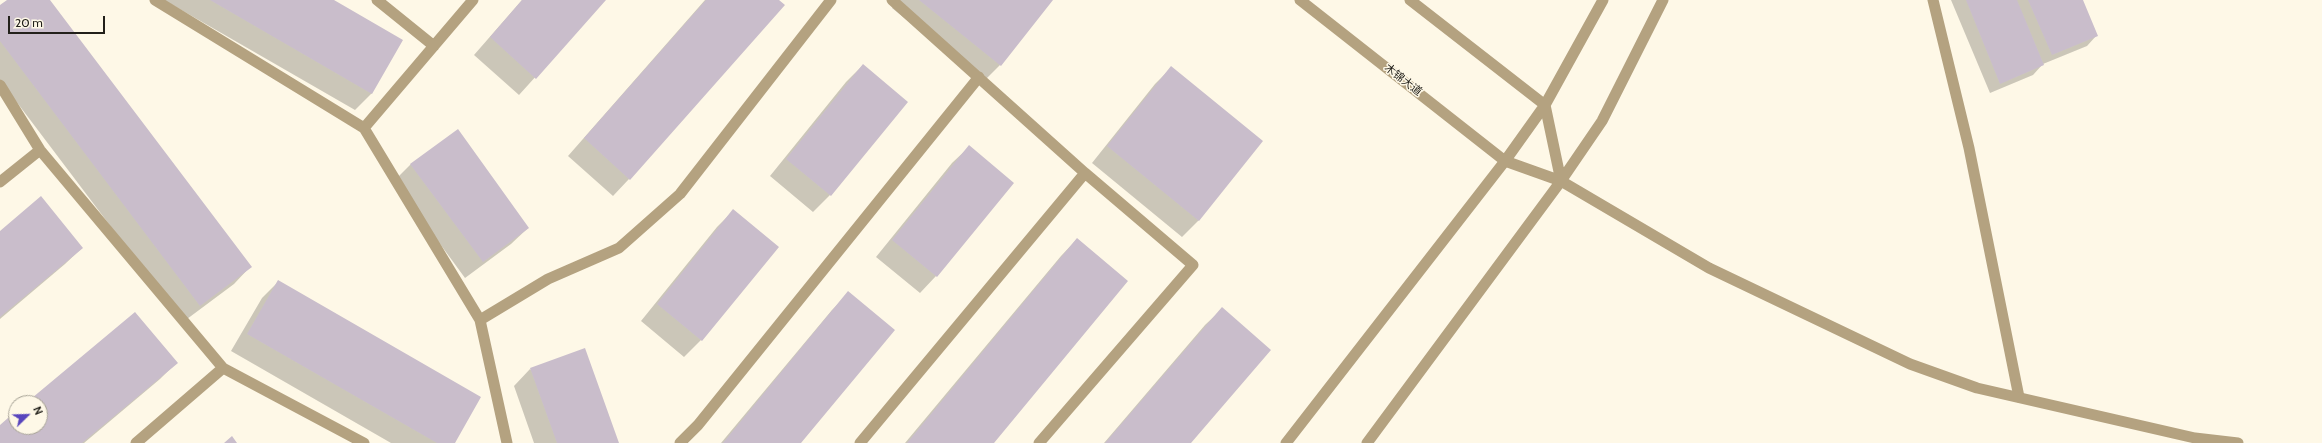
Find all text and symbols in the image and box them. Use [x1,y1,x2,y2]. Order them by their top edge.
scale bar [10,8,107,34]
text: 20 m [15,15,43,30]
street label: 木锦大道 [1382,61,1424,99]
north arrow [8,395,48,435]
text: N [30,404,46,417]

